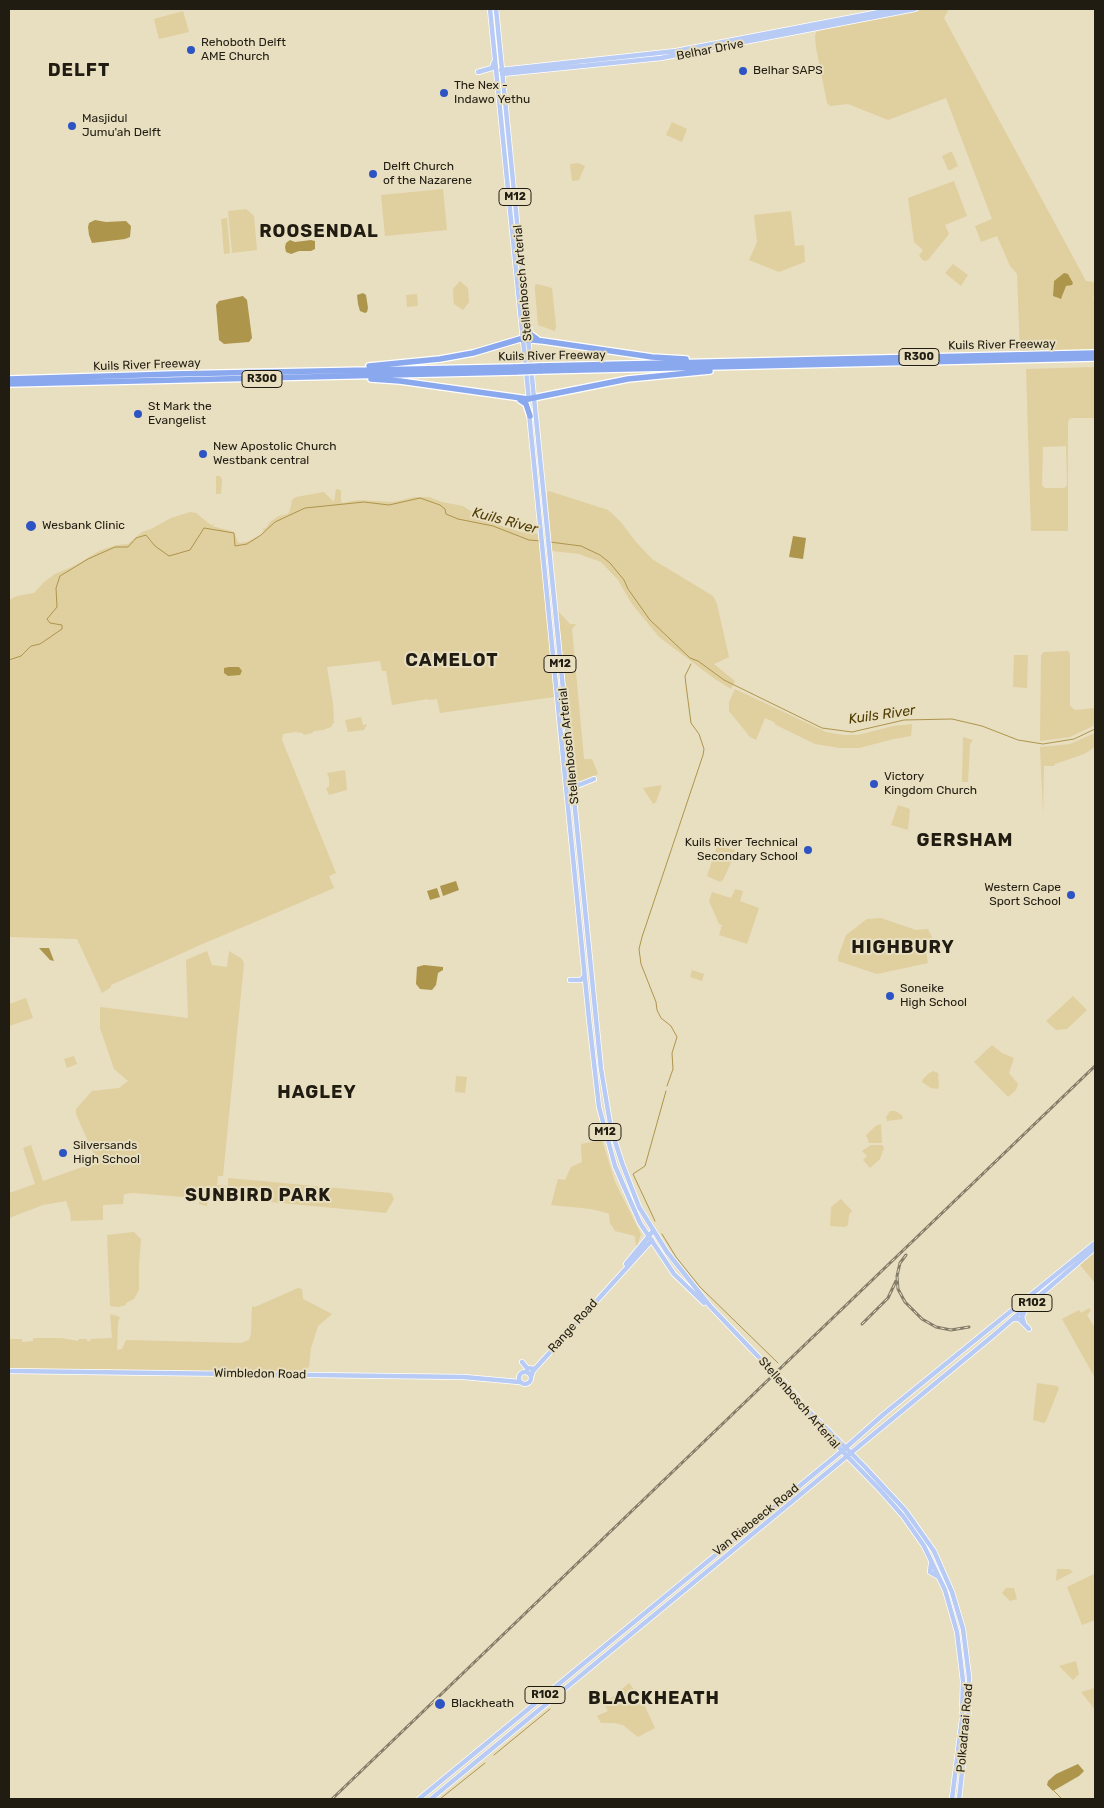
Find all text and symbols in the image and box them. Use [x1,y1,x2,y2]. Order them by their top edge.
place label: Rehoboth Delft AME Church [201,36,286,64]
street label: Belhar Drive [675,36,745,64]
marker: Rehoboth Delft AME Church [185,44,197,56]
district label: DELFT [47,60,111,82]
place label: Belhar SAPS [753,64,823,78]
marker: Belhar SAPS [737,65,749,77]
place label: The Nex - Indawo Yethu [454,79,530,107]
marker: The Nex - Indawo Yethu [438,87,450,99]
place label: Masjidul Jumu'ah Delft [82,112,161,140]
marker: Masjidul Jumu'ah Delft [66,120,78,132]
place label: Delft Church of the Nazarene [383,160,472,188]
marker: Delft Church of the Nazarene [367,168,379,180]
road number: M12 [499,188,531,206]
district label: ROOSENDAL [258,221,380,243]
street label: Stellenbosch Arterial [511,224,535,342]
street label: Kuils River Freeway [948,337,1056,353]
street label: Kuils River Freeway [498,348,606,364]
road number: R300 [899,348,939,366]
street label: Kuils River Freeway [93,356,201,374]
road number: R300 [242,370,282,388]
place label: St Mark the Evangelist [148,400,212,428]
marker: St Mark the Evangelist [132,408,144,420]
place label: New Apostolic Church Westbank central [213,440,337,468]
marker: New Apostolic Church Westbank central [197,448,209,460]
water label: Kuils River [470,504,540,538]
marker: Wesbank Clinic [24,519,38,533]
place label: Wesbank Clinic [42,519,125,533]
district label: CAMELOT [404,650,500,672]
road number: M12 [544,656,576,672]
street label: Stellenbosch Arterial [556,687,582,805]
water label: Kuils River [848,702,916,728]
place label: Victory Kingdom Church [884,770,977,798]
marker: Victory Kingdom Church [868,778,880,790]
district label: GERSHAM [916,830,1014,852]
place label: Kuils River Technical Secondary School [685,836,798,864]
marker: Kuils River Technical Secondary School [802,844,814,856]
place label: Western Cape Sport School [984,881,1061,909]
marker: Western Cape Sport School [1065,889,1077,901]
district label: HIGHBURY [850,937,956,959]
place label: Soneike High School [900,982,967,1010]
marker: Soneike High School [884,990,896,1002]
district label: HAGLEY [277,1082,357,1104]
road number: M12 [589,1124,621,1140]
place label: Silversands High School [73,1139,140,1167]
marker: Silversands High School [57,1147,69,1159]
district label: SUNBIRD PARK [183,1185,333,1207]
road number: R102 [1012,1295,1052,1312]
street label: Range Road [545,1296,601,1356]
street label: Stellenbosch Arterial [755,1354,843,1452]
street label: Wimbledon Road [214,1366,306,1382]
street label: Van Riebeeck Road [710,1481,802,1559]
street label: Polkadraai Road [954,1683,976,1773]
road number: R102 [525,1686,565,1704]
district label: BLACKHEATH [587,1688,721,1710]
marker: Blackheath [433,1697,447,1711]
place label: Blackheath [451,1697,514,1711]

